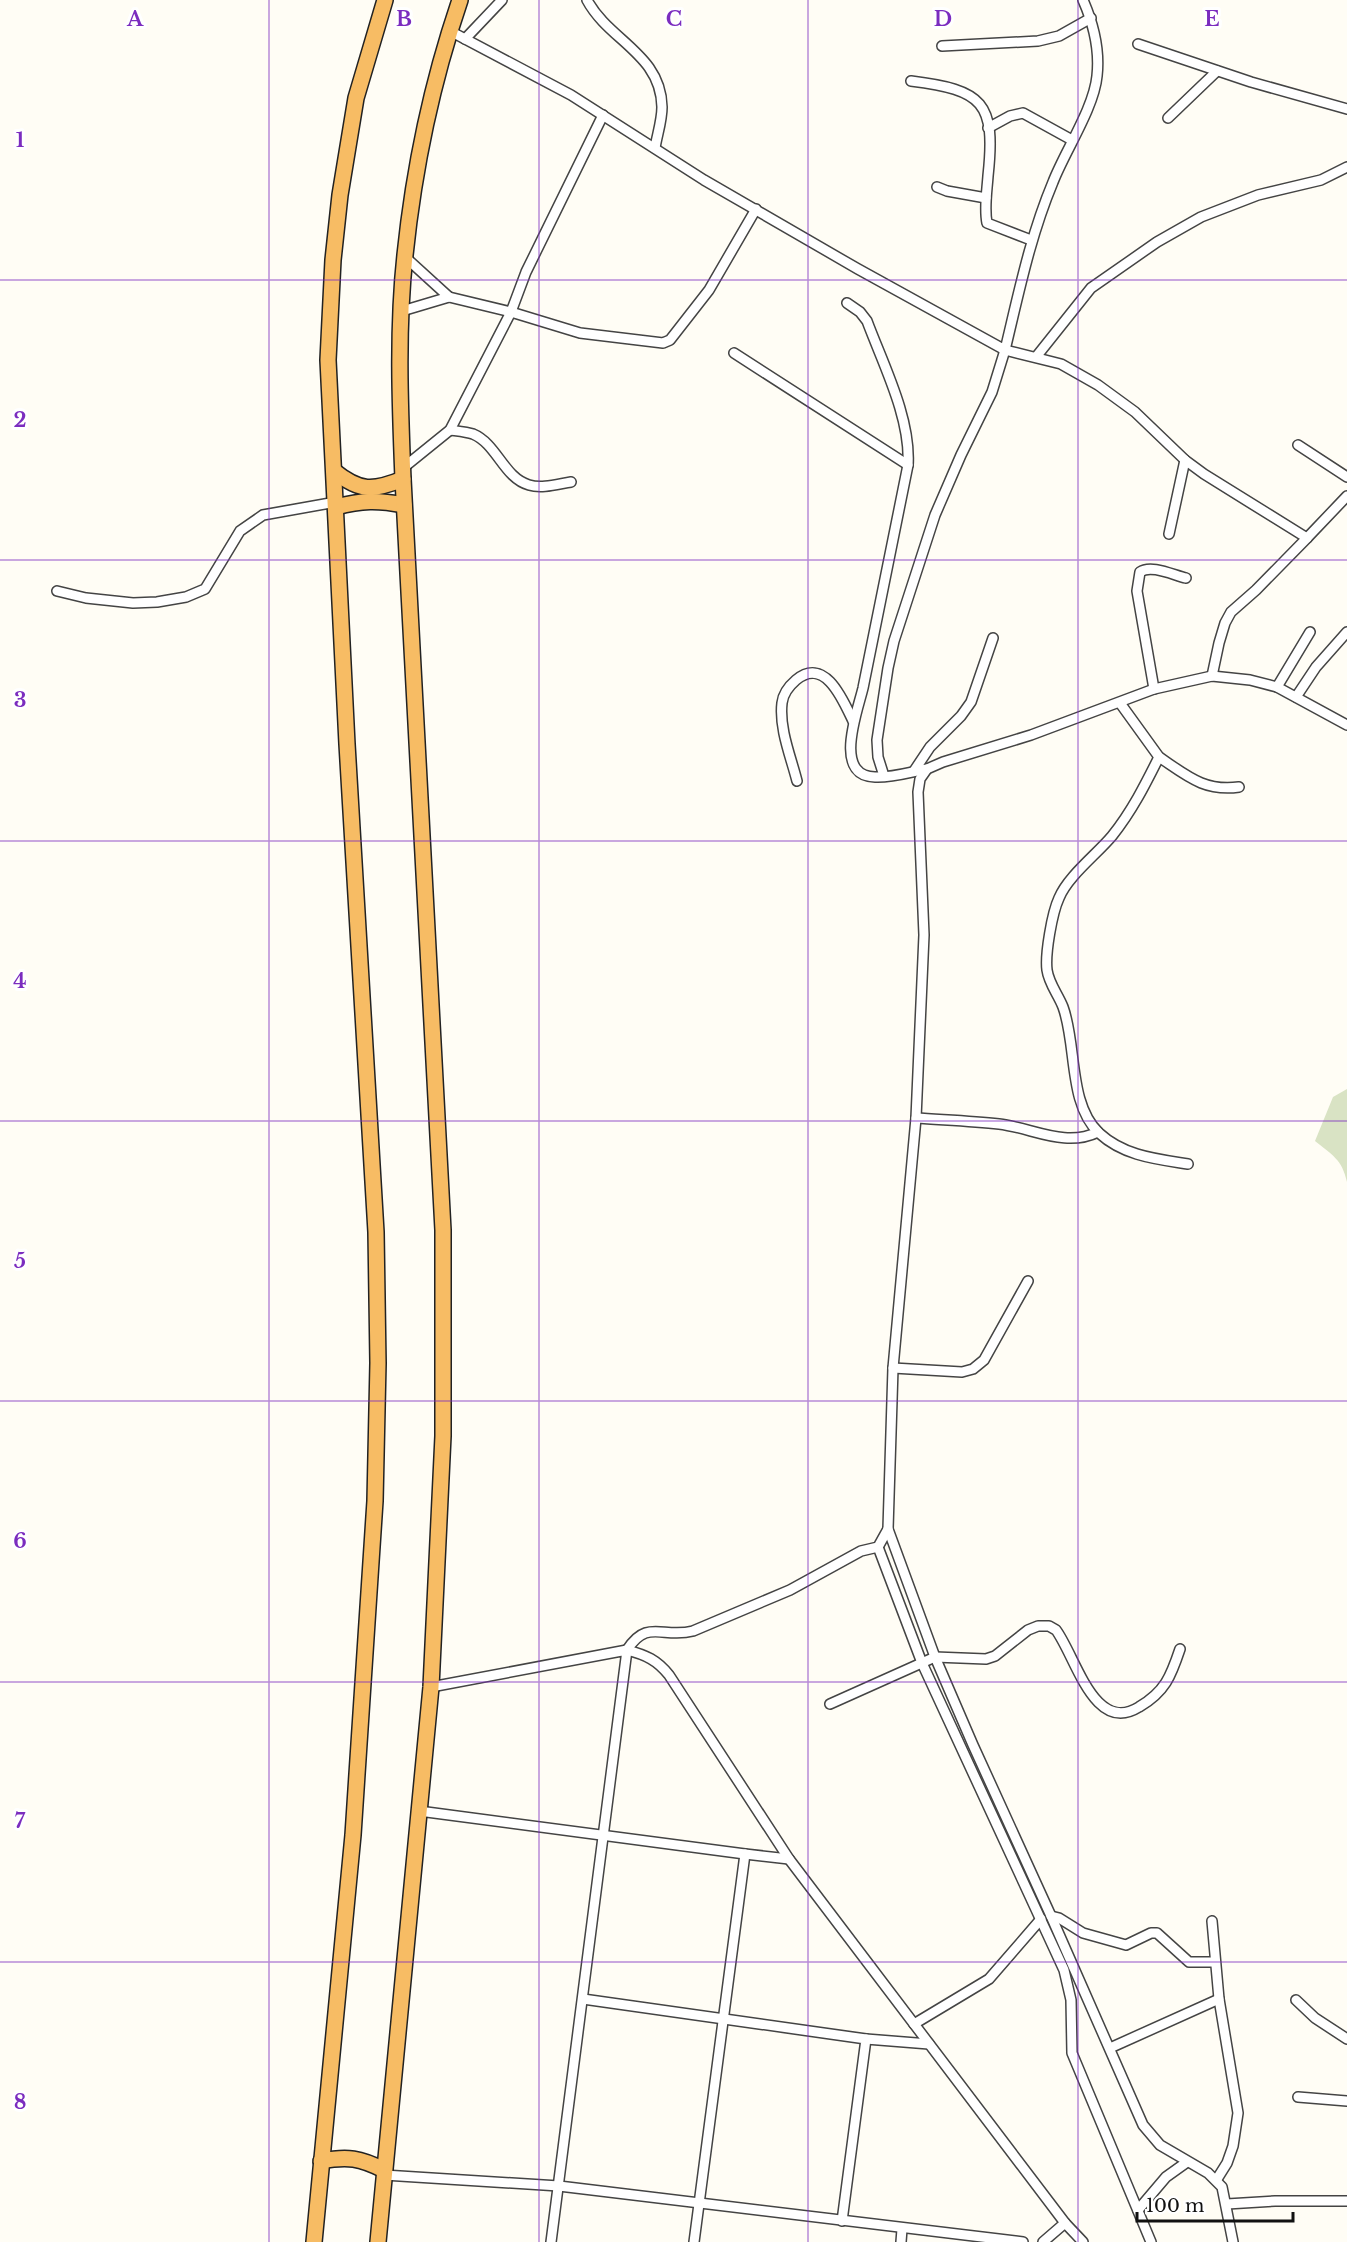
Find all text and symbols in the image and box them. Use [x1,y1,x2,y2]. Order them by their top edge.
text: A [126,7,144,31]
text: B [396,7,412,31]
text: C [666,7,682,31]
text: D [934,7,952,31]
text: E [1204,7,1220,31]
text: 1 [16,128,25,152]
text: 2 [13,408,27,432]
text: 3 [14,688,26,712]
text: 4 [13,969,27,993]
text: 5 [14,1249,26,1273]
text: 6 [13,1529,27,1553]
text: 7 [15,1809,26,1833]
text: 8 [14,2090,26,2114]
scale bar [1137,2185,1293,2223]
text: 100 m [1146,2195,1204,2217]

